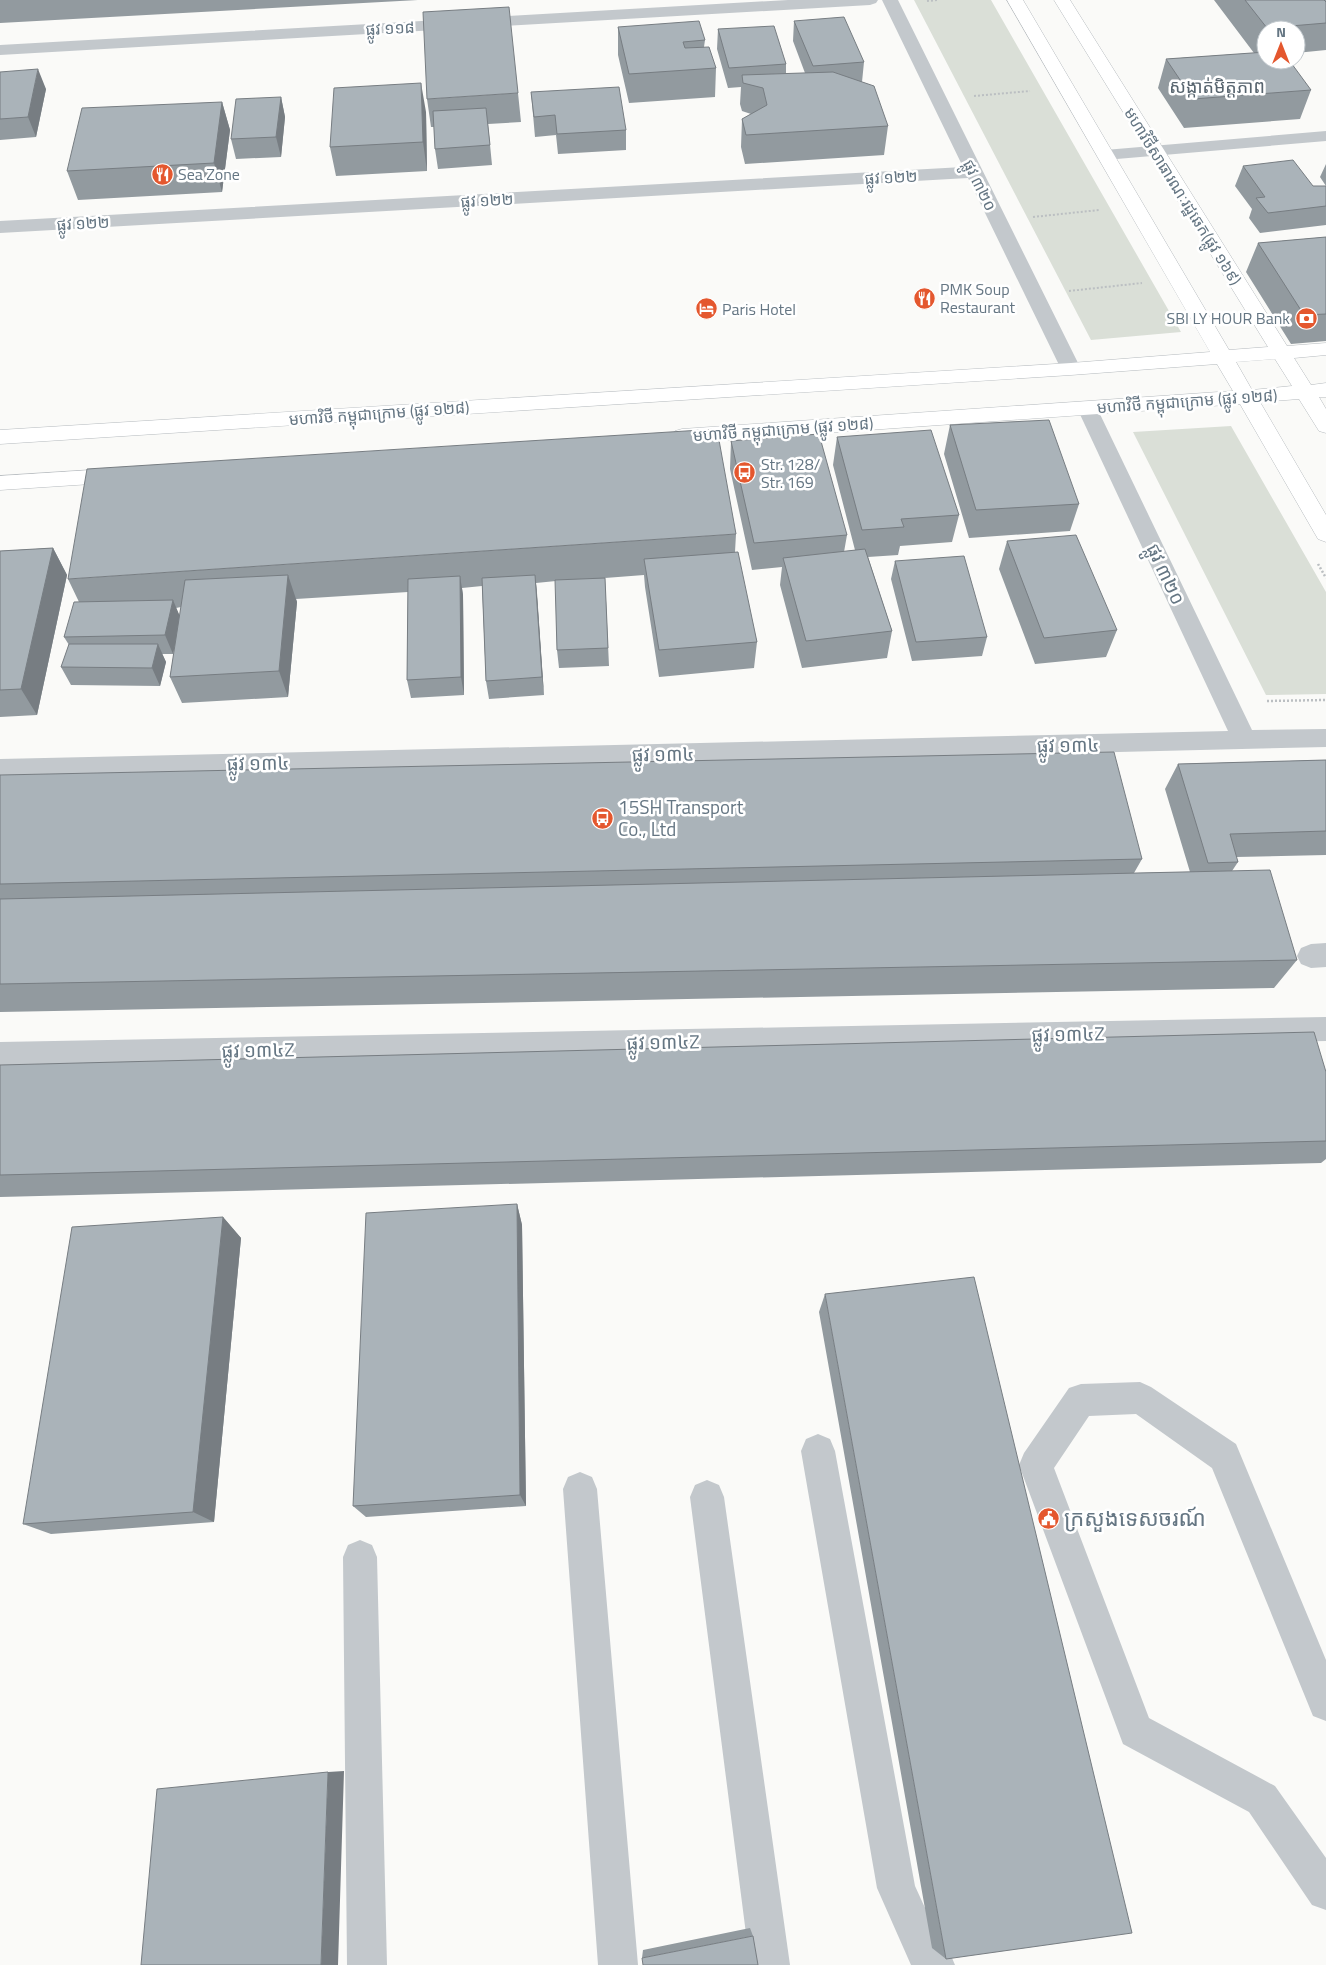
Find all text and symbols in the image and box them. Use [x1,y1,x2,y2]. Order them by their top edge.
street label: ផ្លូវ ១១៨ [365,15,415,44]
north arrow [1256,20,1306,70]
text: N [1276,21,1286,42]
district label: សង្កាត់មិត្តភាព [1169,73,1265,100]
street label: មហាវិថីសាធារណៈរដ្ឋឆេក(ផ្លូវ ១៦៩) [1116,102,1248,291]
street label: ផ្លូវ ៣២០ [955,155,1003,216]
restaurant icon: Sea Zone [150,162,174,186]
place label: Sea Zone [178,162,240,186]
street label: ផ្លូវ ១២២ [864,164,918,193]
street label: ផ្លូវ ១២២ [460,187,514,216]
street label: ផ្លូវ ១២២ [56,210,110,239]
place label: PMK Soup Restaurant [940,277,1015,319]
restaurant icon: PMK Soup Restaurant [912,286,936,310]
hotel icon: Paris Hotel [694,297,718,321]
place label: Paris Hotel [722,297,796,321]
place label: SBI LY HOUR Bank [1166,306,1290,330]
bank icon: SBI LY HOUR Bank [1294,306,1318,330]
street label: មហាវិថី កម្ពុជាក្រោម (ផ្លូវ ១២៨) [1096,383,1278,423]
street label: មហាវិថី កម្ពុជាក្រោម (ផ្លូវ ១២៨) [288,395,470,435]
street label: មហាវិថី កម្ពុជាក្រោម (ផ្លូវ ១២៨) [692,411,874,451]
place label: Str. 128/ Str. 169 [761,452,821,494]
bus stop icon: Str. 128/ Str. 169 [733,461,757,485]
street label: ផ្លូវ ៣២០ [1136,538,1193,611]
street label: ផ្លូវ ១៣៤ [1036,729,1100,763]
street label: ផ្លូវ ១៣៤ [631,738,695,772]
street label: ផ្លូវ ១៣៤ [226,747,290,781]
place label: 15SH Transport Co., Ltd [618,792,744,843]
bus stop icon: 15SH Transport Co., Ltd [590,806,614,830]
street label: ផ្លូវ ១៣៤Z [1031,1018,1105,1052]
street label: ផ្លូវ ១៣៤Z [626,1026,700,1060]
street label: ផ្លូវ ១៣៤Z [221,1034,295,1068]
place label: ក្រសួងទេសចរណ៍ [1064,1501,1206,1535]
public building icon: ក្រសួងទេសចរណ៍ [1036,1506,1060,1530]

